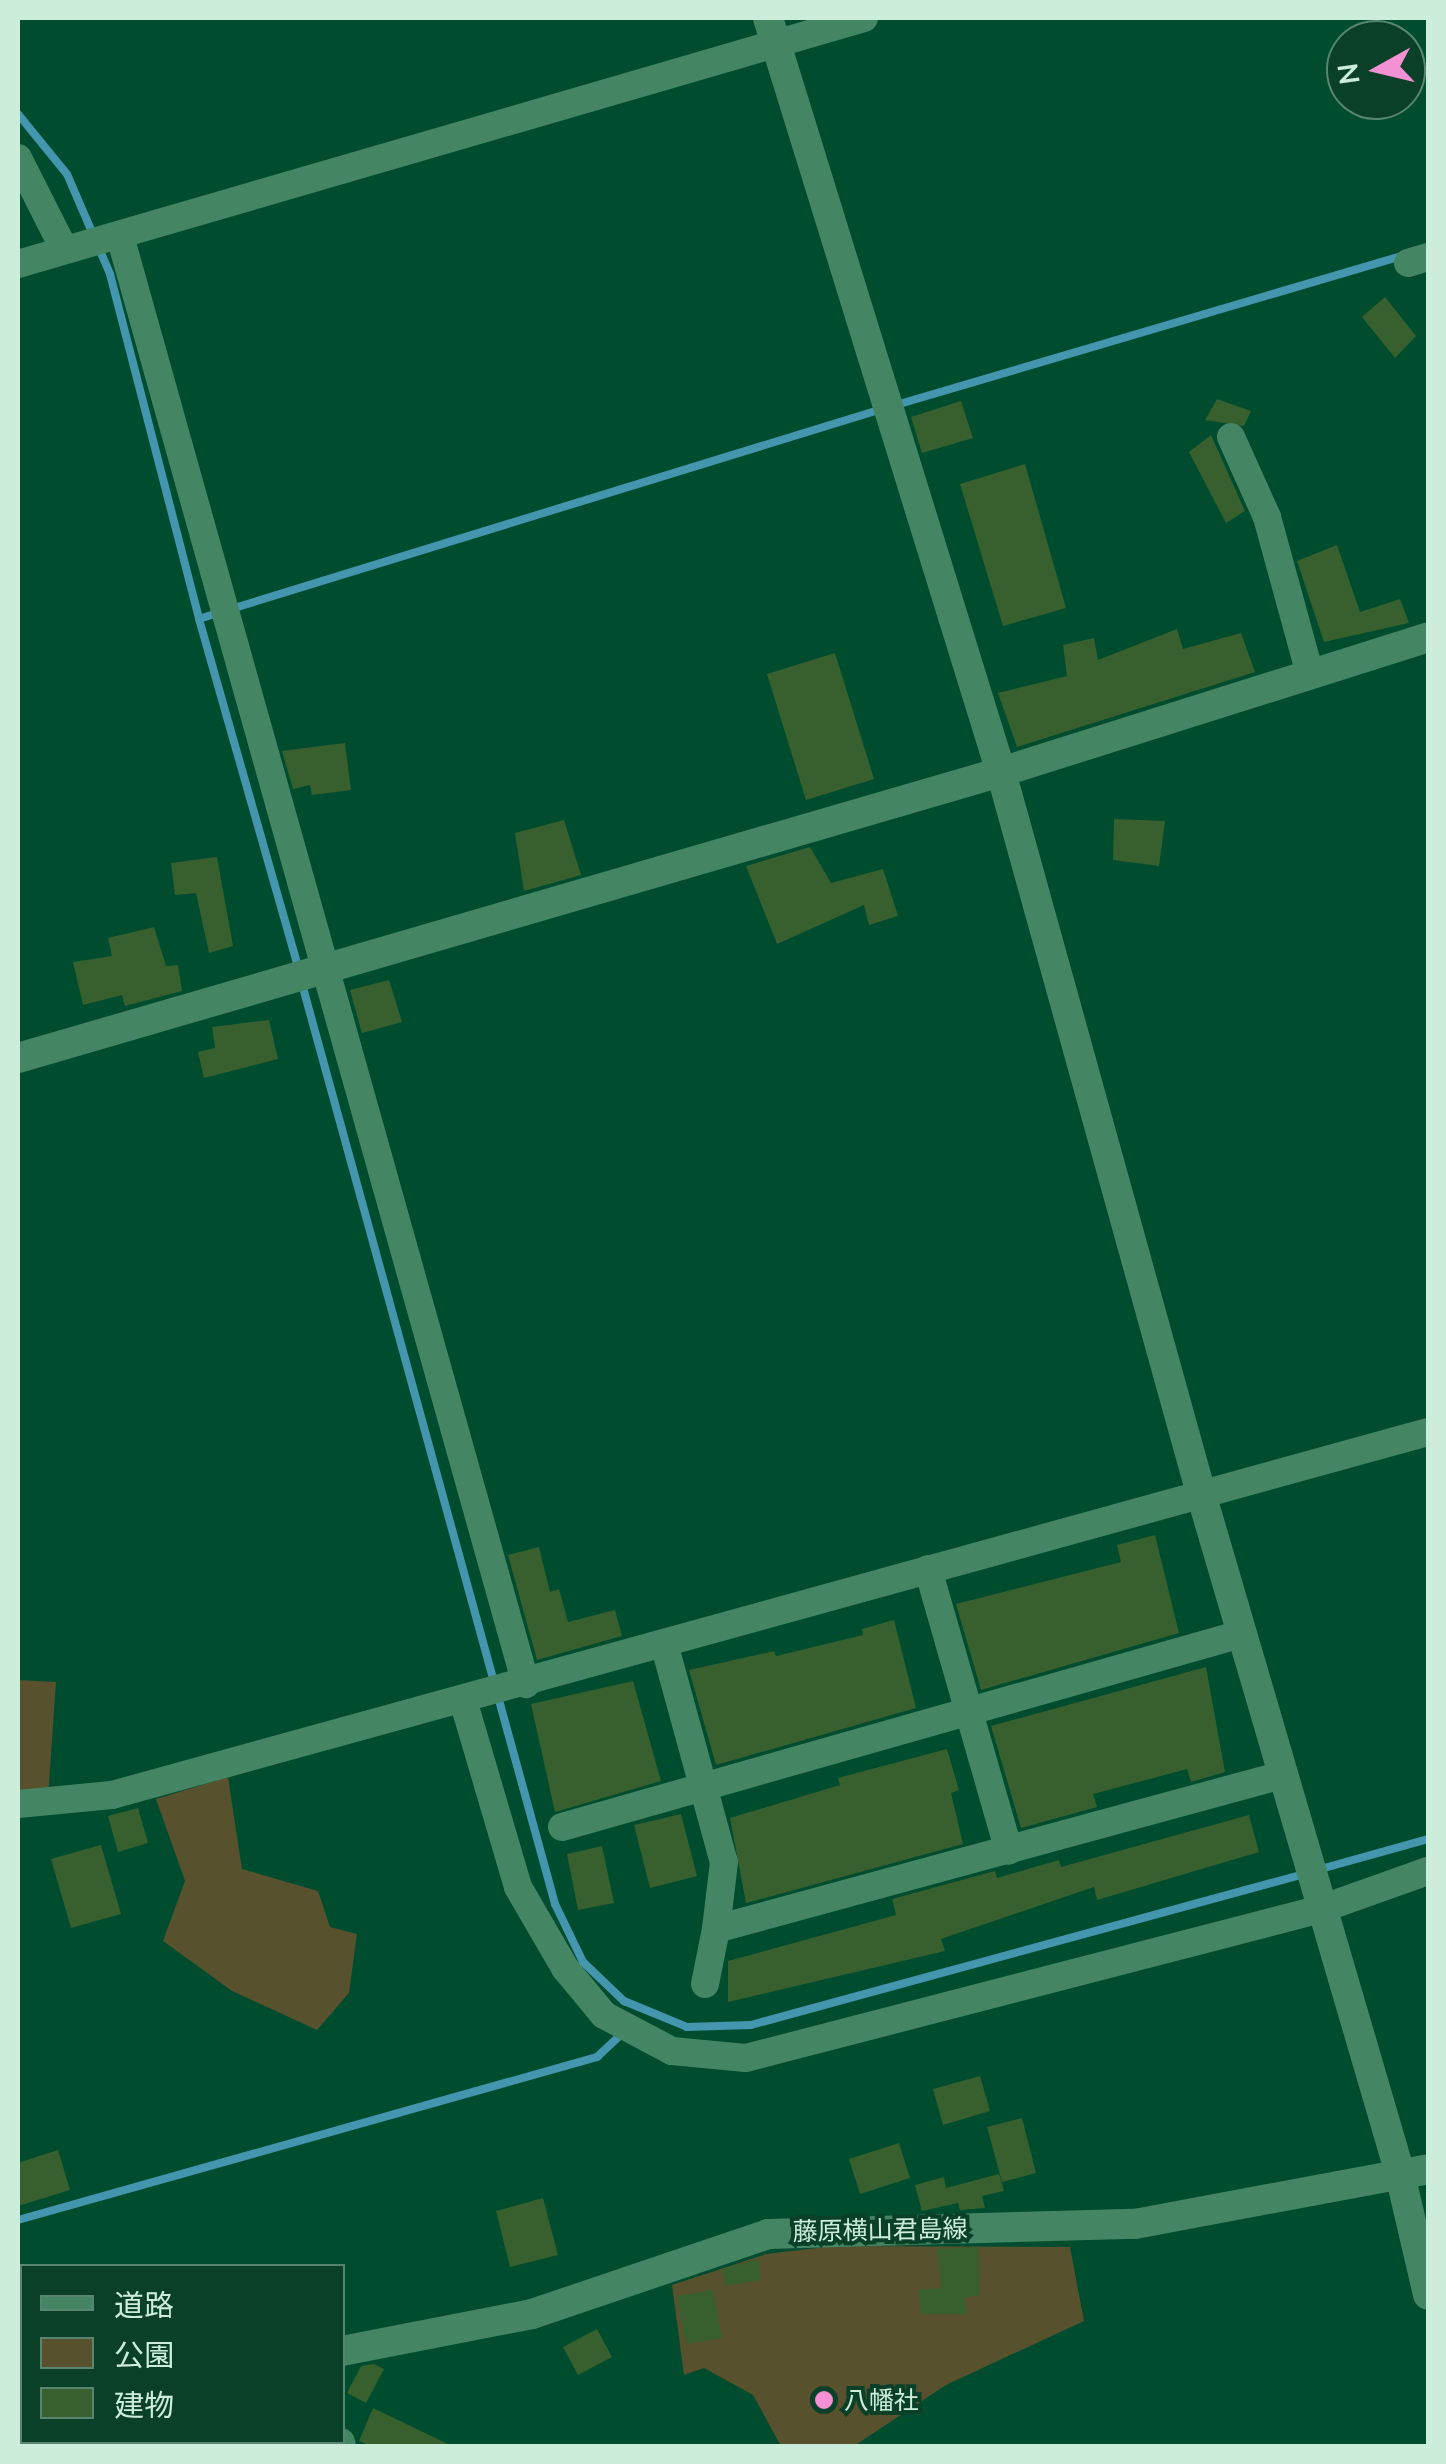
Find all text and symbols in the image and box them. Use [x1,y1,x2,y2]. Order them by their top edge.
north arrow [1326,20,1426,120]
text: N [1329,61,1367,87]
street label: 藤原横山君島線 [792,2213,968,2247]
legend [20,2264,345,2444]
text: 道路 [114,2286,174,2324]
text: 公園 [114,2336,174,2374]
place label: 八幡社 [844,2385,919,2415]
text: 建物 [114,2386,174,2424]
marker: 八幡社 [813,2389,835,2411]

